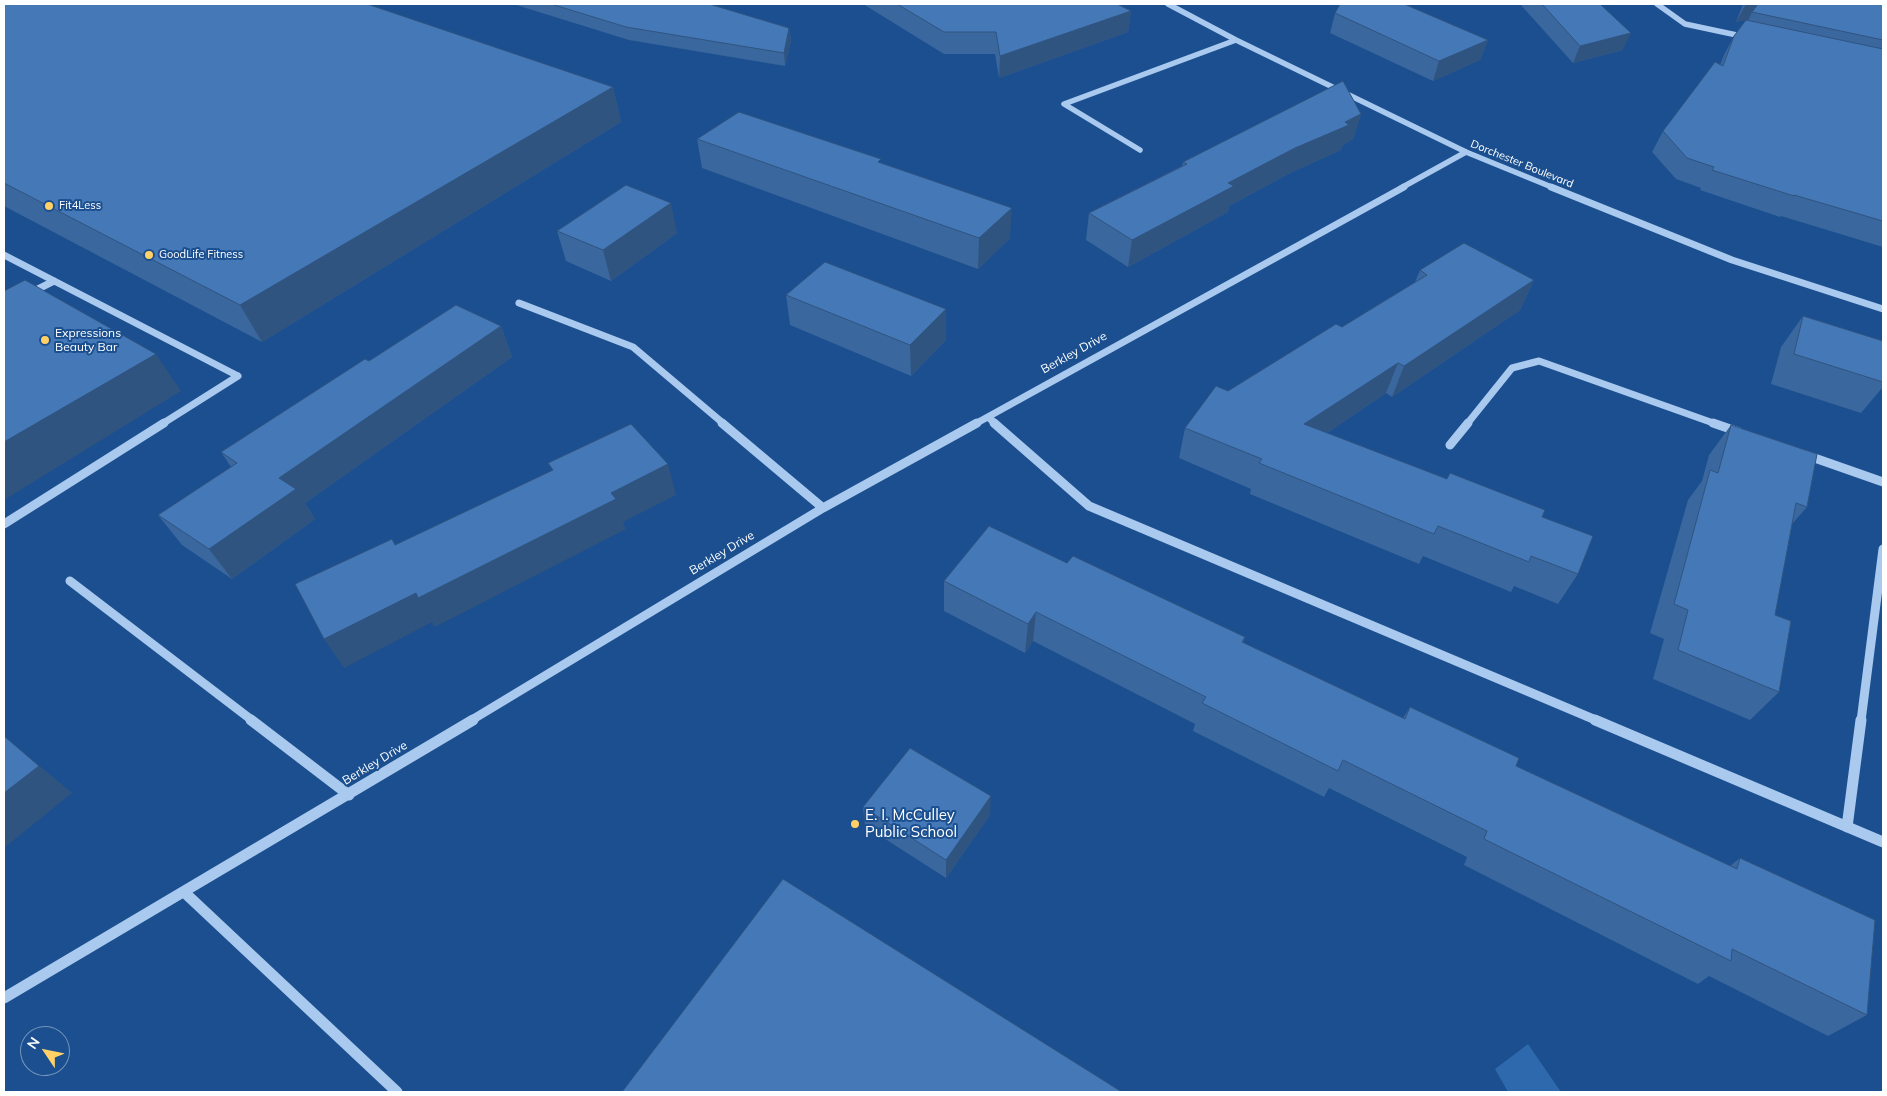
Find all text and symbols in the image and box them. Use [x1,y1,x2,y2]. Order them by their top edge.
street label: Dorchester Boulevard [1469,137,1575,191]
place label: Fit4Less [59,199,101,213]
marker: Fit4Less [43,200,55,212]
place label: GoodLife Fitness [159,248,243,262]
marker: GoodLife Fitness [143,249,155,261]
place label: Expressions Beauty Bar [55,326,121,354]
street label: Berkley Drive [1039,329,1109,377]
marker: Expressions Beauty Bar [39,334,51,346]
street label: Berkley Drive [687,528,757,578]
street label: Berkley Drive [340,738,410,788]
place label: E. I. McCulley Public School [865,806,957,841]
marker: E. I. McCulley Public School [849,818,861,830]
north arrow [20,1026,70,1076]
text: N [23,1034,44,1053]

